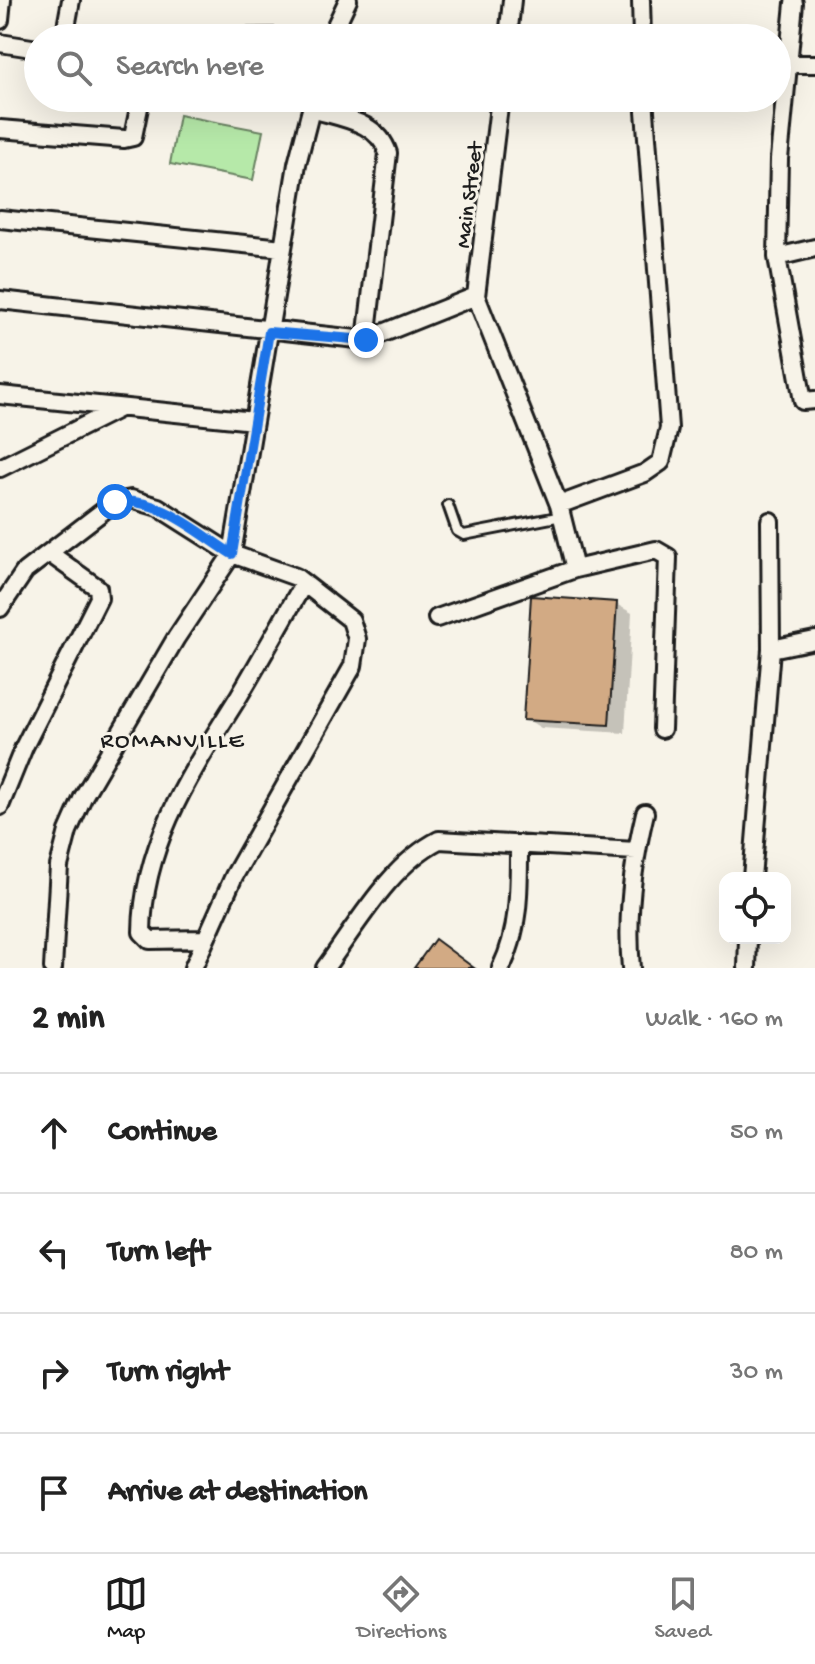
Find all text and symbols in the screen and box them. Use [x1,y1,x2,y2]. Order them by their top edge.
search box [24,24,791,112]
icon: search [52,46,96,90]
text: Search here [116,51,264,86]
street label: Main Street [452,139,491,250]
route end [348,322,384,358]
route start [97,484,133,520]
district label: ROMANVILLE [100,728,246,757]
map controls [719,872,791,944]
button: locate [719,872,791,944]
text: 2 min [32,1000,104,1040]
text: Walk · 160 m [646,1005,783,1036]
icon: ahead [32,1111,76,1155]
text: Continue [108,1116,217,1151]
text: 50 m [730,1118,783,1149]
icon: left [32,1231,76,1275]
text: Turn left [108,1236,209,1271]
text: 80 m [729,1238,783,1269]
icon: right [32,1351,76,1395]
text: Turn right [108,1356,228,1391]
text: 30 m [730,1358,783,1389]
icon: arrive [32,1471,76,1515]
text: Arrive at destination [108,1476,368,1511]
tab: Map [104,1572,148,1646]
tab: Directions [357,1572,446,1646]
tab: Saved [654,1572,711,1646]

